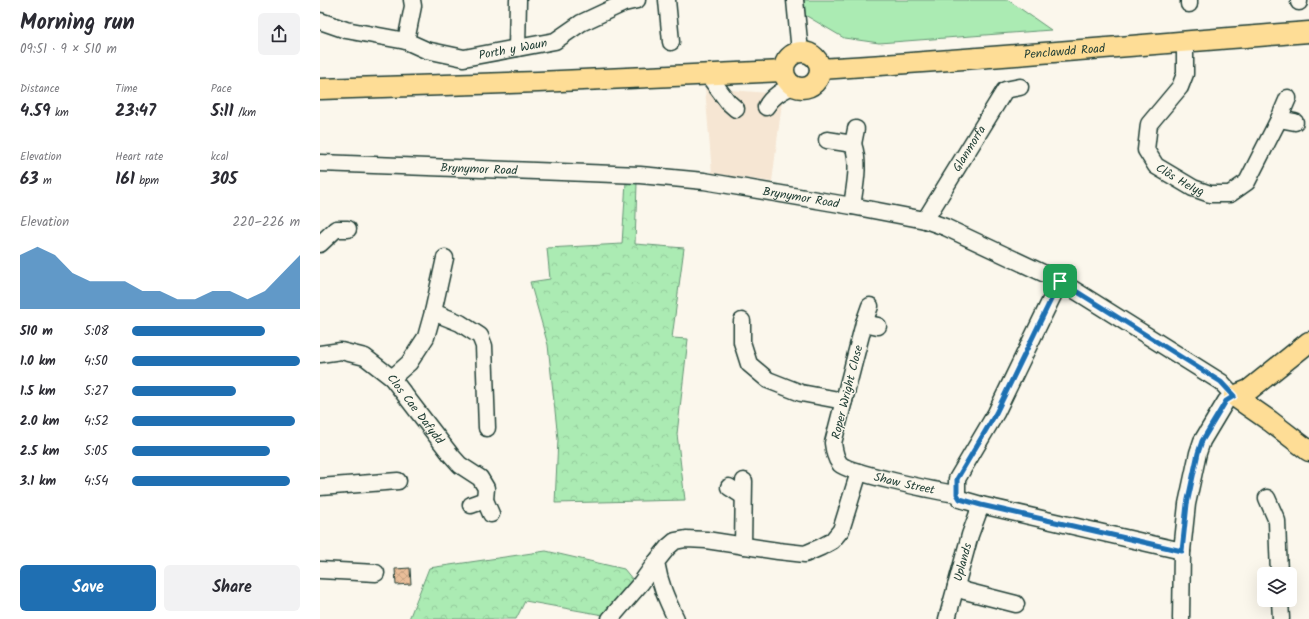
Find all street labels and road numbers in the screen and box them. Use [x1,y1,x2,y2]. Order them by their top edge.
street label: Porth y Waun [477,34,549,65]
street label: Penclawdd Road [1023,39,1107,64]
street label: Glanmorfa [948,122,991,176]
street label: Brynymor Road [440,159,519,180]
street label: Clôs Helyg [1152,159,1207,201]
street label: Brynymor Road [761,182,842,214]
street label: Roper Wright Close [827,343,868,441]
street label: Clos Cae Dafydd [382,370,449,449]
street label: Shaw Street [872,468,937,500]
street label: Uplands [949,541,977,584]

